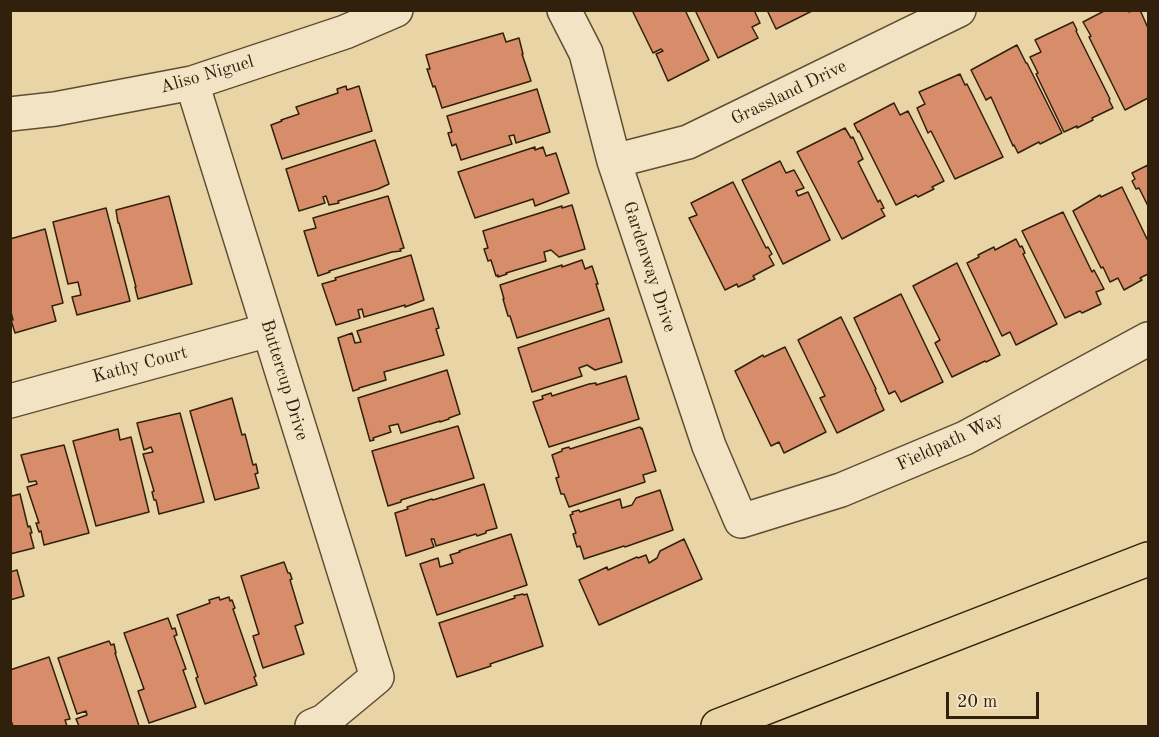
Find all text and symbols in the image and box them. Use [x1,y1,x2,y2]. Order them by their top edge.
street label: Aliso Niguel [158,51,256,99]
street label: Grassland Drive [728,56,850,130]
street label: Gardenway Drive [618,199,680,335]
street label: Buttercup Drive [255,317,313,443]
street label: Kathy Court [90,342,190,388]
street label: Fieldpath Way [893,408,1007,476]
scale bar [949,680,1042,718]
text: 20 m [957,693,997,711]

